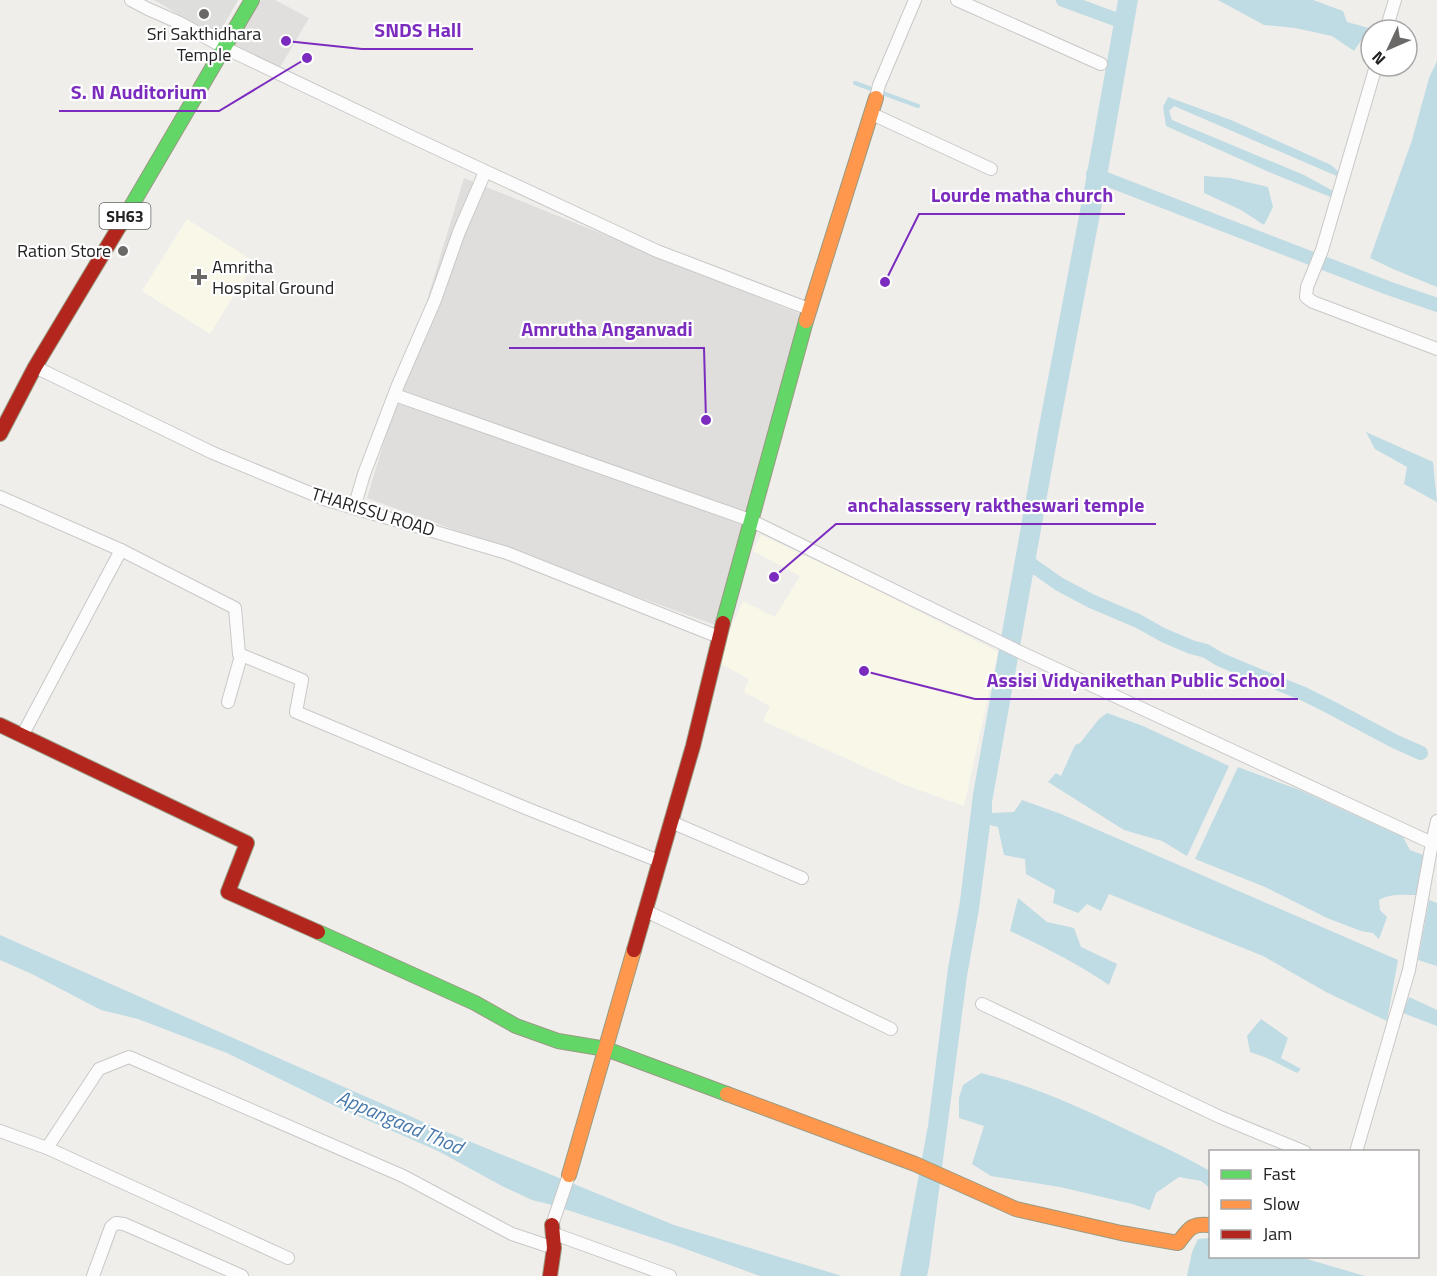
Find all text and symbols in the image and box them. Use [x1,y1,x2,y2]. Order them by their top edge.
marker: Sri Sakthidhara Temple [197,7,211,21]
callout: SNDS Hall [362,11,473,49]
text: SNDS Hall [374,14,462,45]
north arrow [1359,18,1419,78]
place label: Sri Sakthidhara Temple [147,20,261,68]
text: N [1366,46,1391,71]
callout: S. N Auditorium [59,73,219,111]
text: S. N Auditorium [71,76,207,107]
callout: Lourde matha church [919,176,1125,214]
text: Lourde matha church [931,179,1113,210]
road number: SH63 [100,203,150,229]
place label: Ration Store [17,237,111,264]
marker: Ration Store [116,244,130,258]
place label: Amritha Hospital Ground [212,253,334,301]
marker: Amritha Hospital Ground [190,268,208,286]
callout: Amrutha Anganvadi [509,310,704,348]
text: Amrutha Anganvadi [521,313,693,344]
street label: THARISSU ROAD [308,480,438,543]
callout: anchalasssery raktheswari temple [836,486,1156,524]
text: anchalasssery raktheswari temple [848,489,1144,520]
callout: Assisi Vidyanikethan Public School [975,661,1298,699]
text: Assisi Vidyanikethan Public School [986,664,1286,695]
water label: Appangaad Thod [332,1081,470,1163]
legend [1209,1150,1419,1258]
text: Fast [1263,1160,1296,1187]
text: Slow [1263,1190,1300,1217]
text: Jam [1263,1220,1292,1247]

